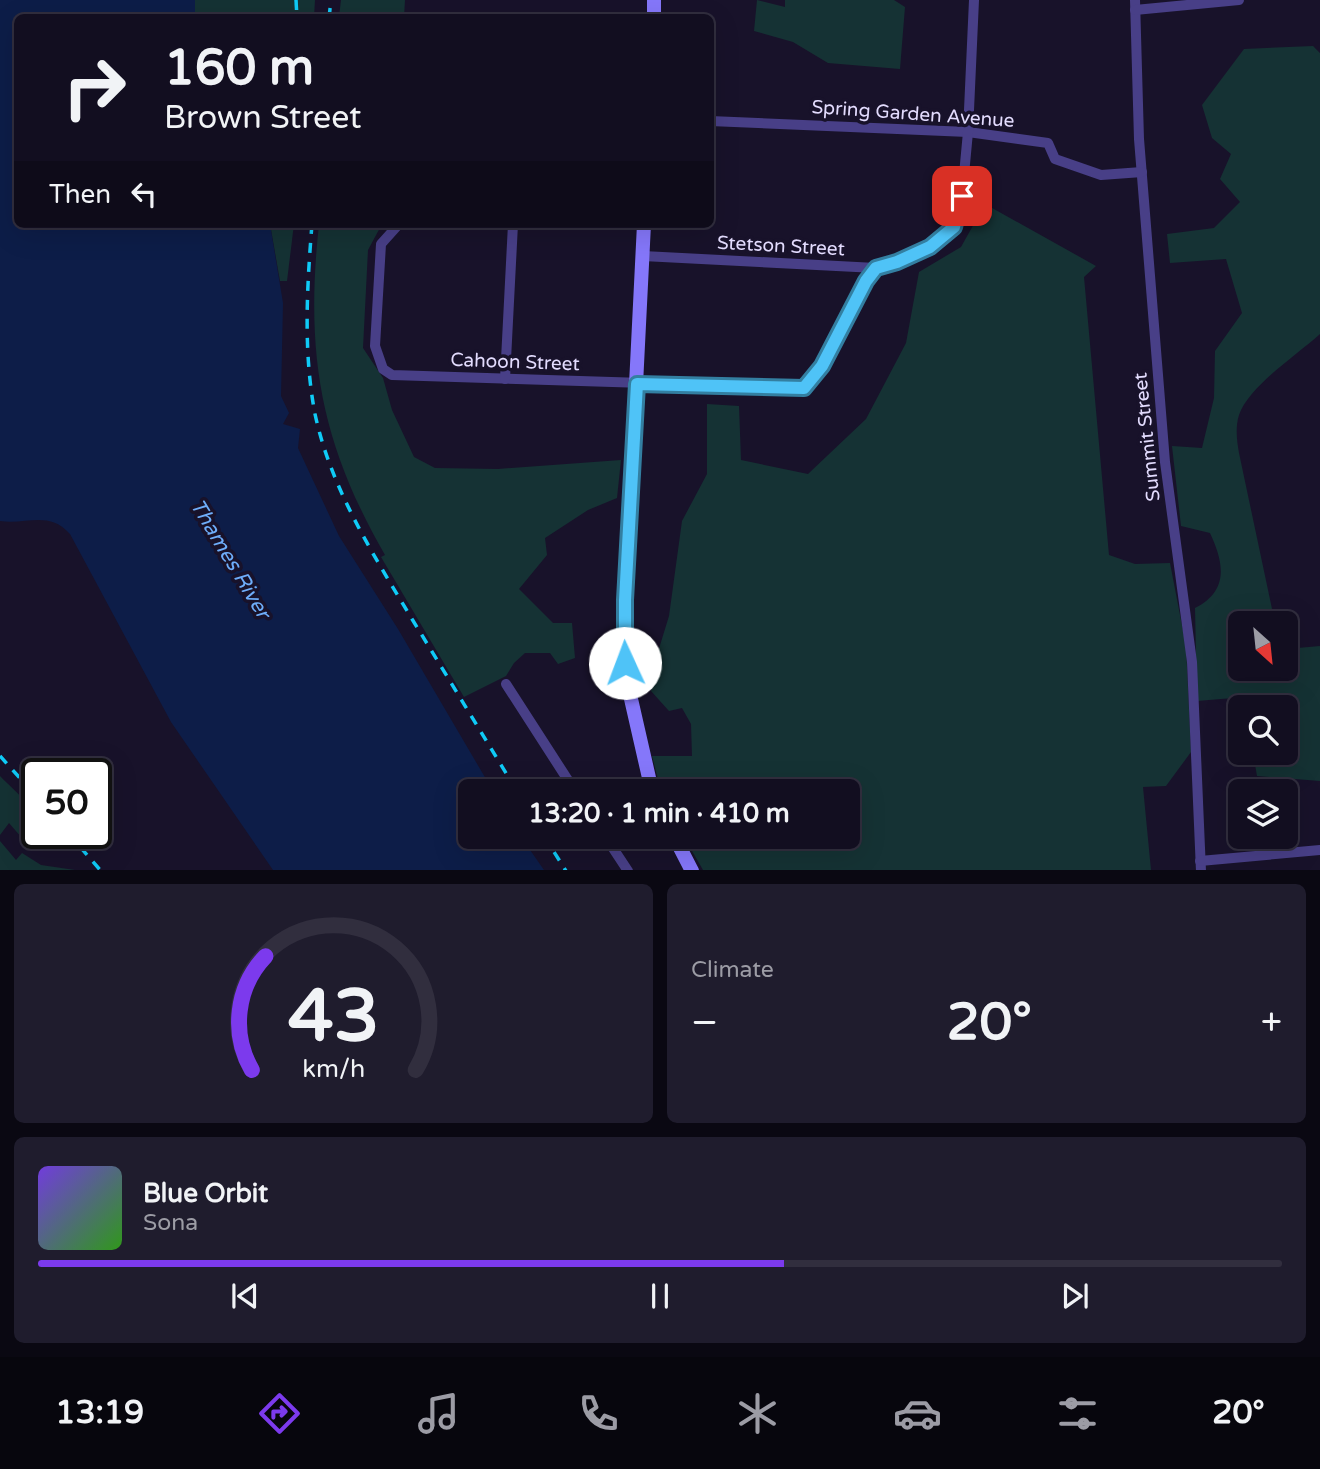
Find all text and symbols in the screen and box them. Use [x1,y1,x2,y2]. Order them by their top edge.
text: 160 m [164,39,314,98]
icon: right [49,42,140,133]
street label: Spring Garden Avenue [811,96,1015,132]
text: Brown Street [164,99,362,137]
pin [932,166,992,226]
icon: left [125,175,163,213]
icon: arrive [943,177,981,215]
text: Then [49,179,111,210]
street label: Stetson Street [717,232,845,260]
street label: Cahoon Street [450,349,580,375]
street label: Summit Street [1129,372,1165,502]
water label: Thames River [185,495,277,626]
north arrow [1228,611,1298,681]
map controls [1228,611,1298,849]
position arrow [588,626,662,700]
button: search [1228,695,1298,765]
speed limit sign: 50 [21,758,112,849]
button: layers [1228,779,1298,849]
text: 13:20 · 1 min · 410 m [528,798,790,829]
text: Climate [691,956,774,984]
text: 43 [288,973,379,1061]
text: 20° [947,991,1032,1054]
text: − [691,1000,718,1046]
text: + [1261,1000,1282,1046]
text: km/h [302,1053,365,1083]
text: Blue Orbit [143,1178,268,1209]
text: Sona [143,1209,198,1237]
icon: previous [226,1277,264,1315]
icon: pause [641,1277,679,1315]
icon: next [1056,1277,1094,1315]
icon: directions [255,1389,304,1438]
icon: music [414,1389,463,1438]
icon: phone [574,1389,623,1438]
icon: climate [733,1389,782,1438]
icon: car [893,1389,942,1438]
icon: filters [1053,1389,1102,1438]
text: 13:19 [55,1394,144,1432]
text: 20° [1212,1394,1265,1432]

